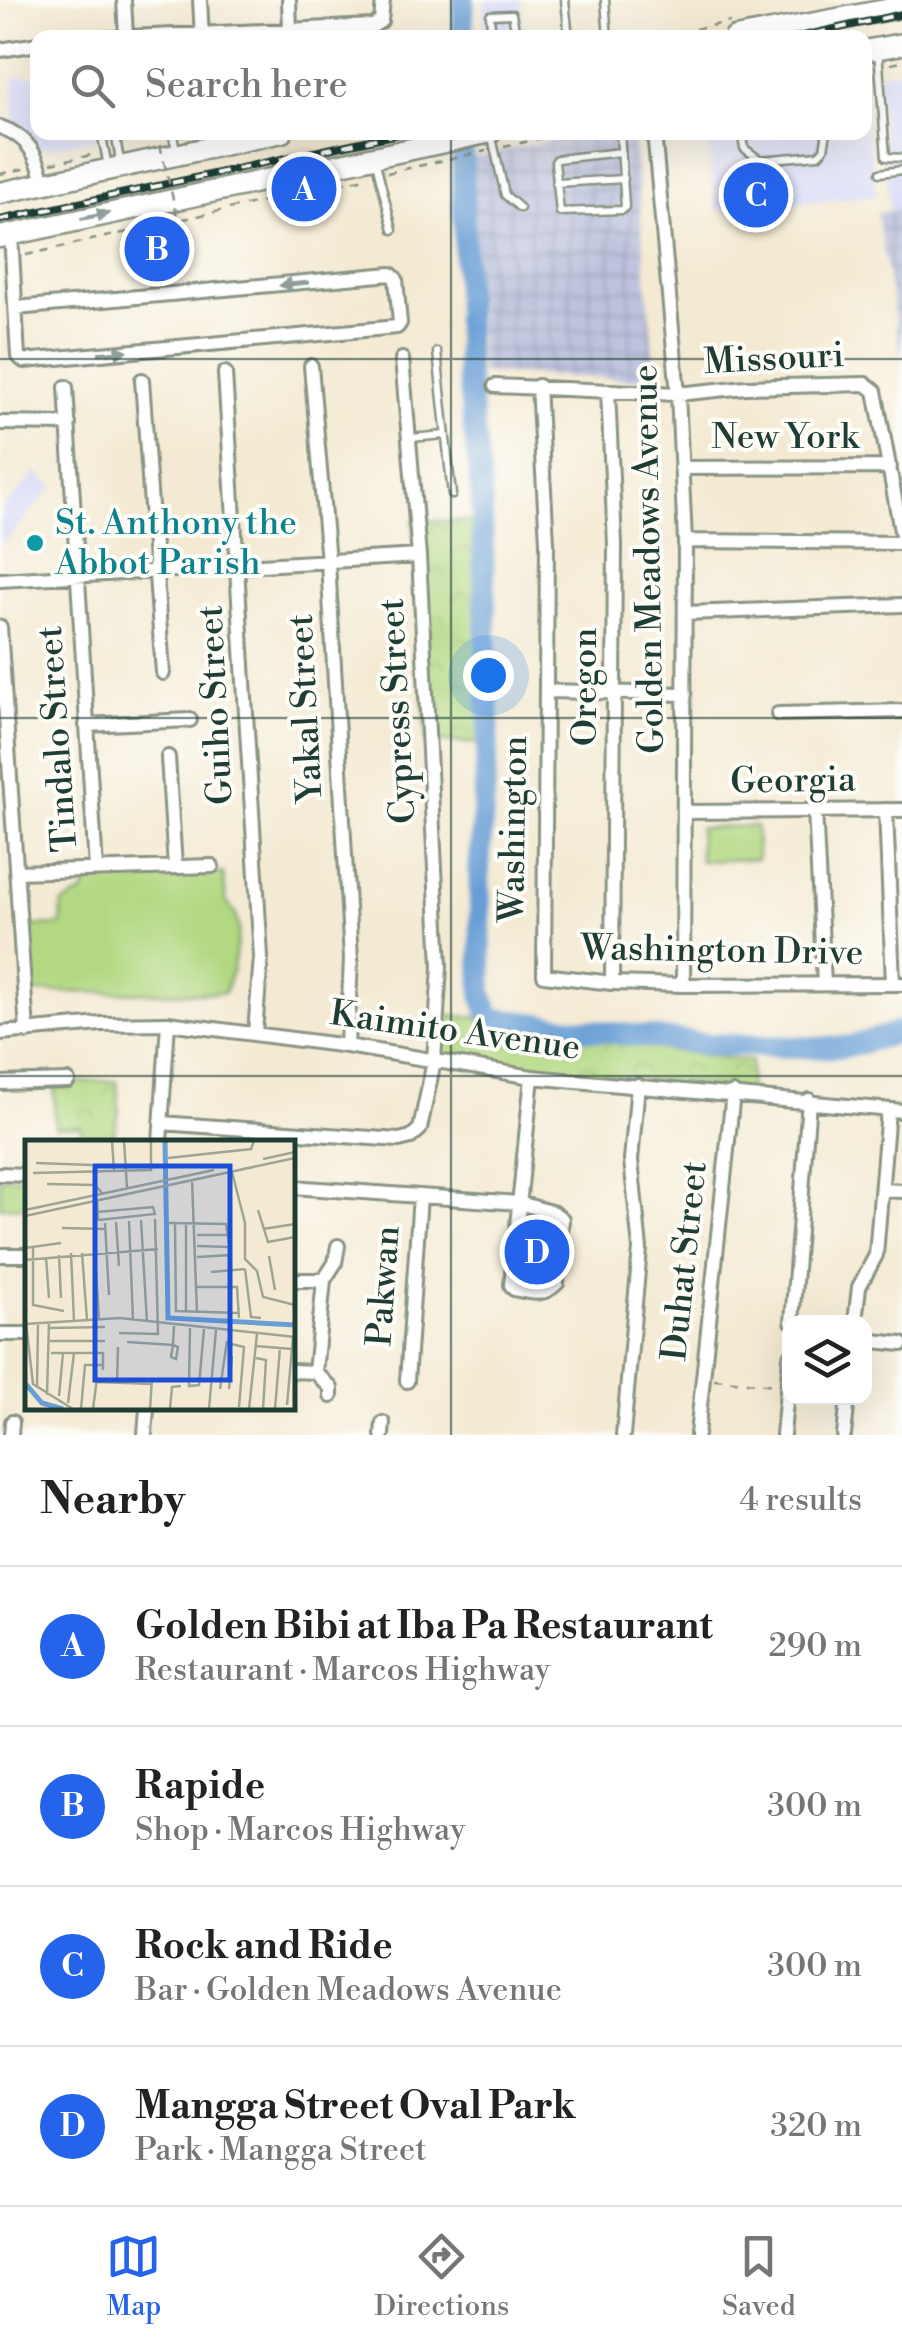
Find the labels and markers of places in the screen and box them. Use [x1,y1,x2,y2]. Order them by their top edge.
pin: A [272,152,336,226]
pin: C [724,158,788,232]
pin: B [124,212,190,286]
place label: St. Anthony the Abbot Parish [54,502,297,585]
marker: St. Anthony the Abbot Parish [24,532,46,554]
pin: D [504,1214,570,1290]

